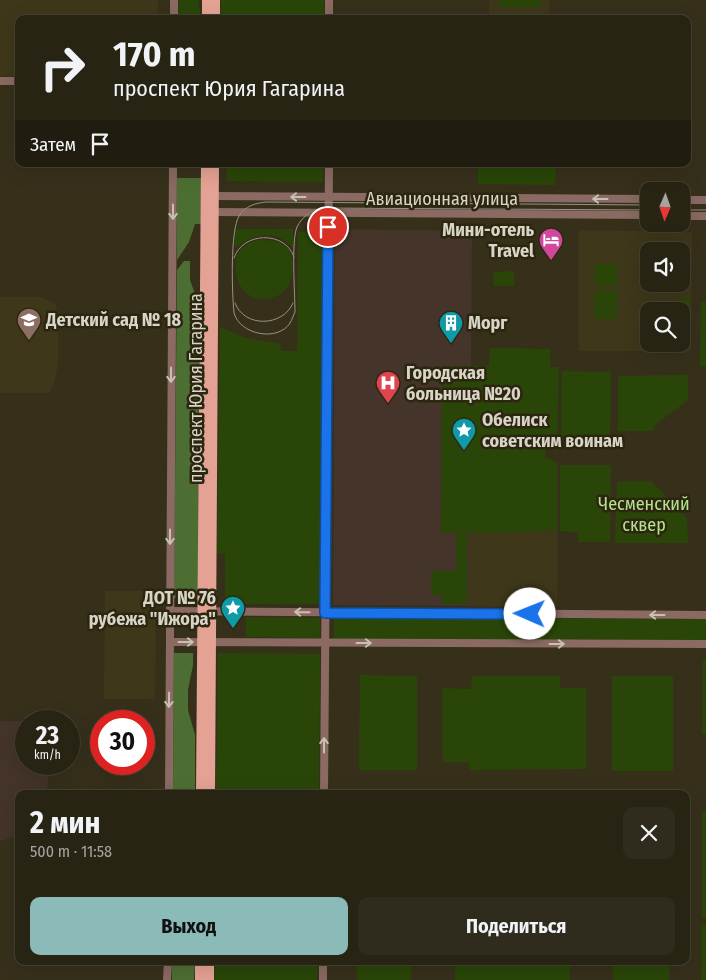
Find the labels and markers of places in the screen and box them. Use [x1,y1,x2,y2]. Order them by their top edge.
pin [307,206,349,248]
place label: Мини-отель Travel [442,219,534,262]
hotel icon: Мини-отель Travel [538,227,564,261]
school or university icon: Детский сад № 18 [16,307,42,341]
place label: Детский сад № 18 [45,309,182,331]
building icon: Морг [438,310,464,344]
place label: Морг [468,312,508,334]
place label: Городская больница №20 [406,362,521,405]
hospital icon: Городская больница №20 [375,370,401,404]
place label: Обелиск советским воинам [482,409,623,452]
place icon: Обелиск советским воинам [451,417,477,451]
place label: ДОТ № 76 рубежа "Ижора" [89,587,216,630]
place icon: ДОТ № 76 рубежа "Ижора" [220,595,246,629]

